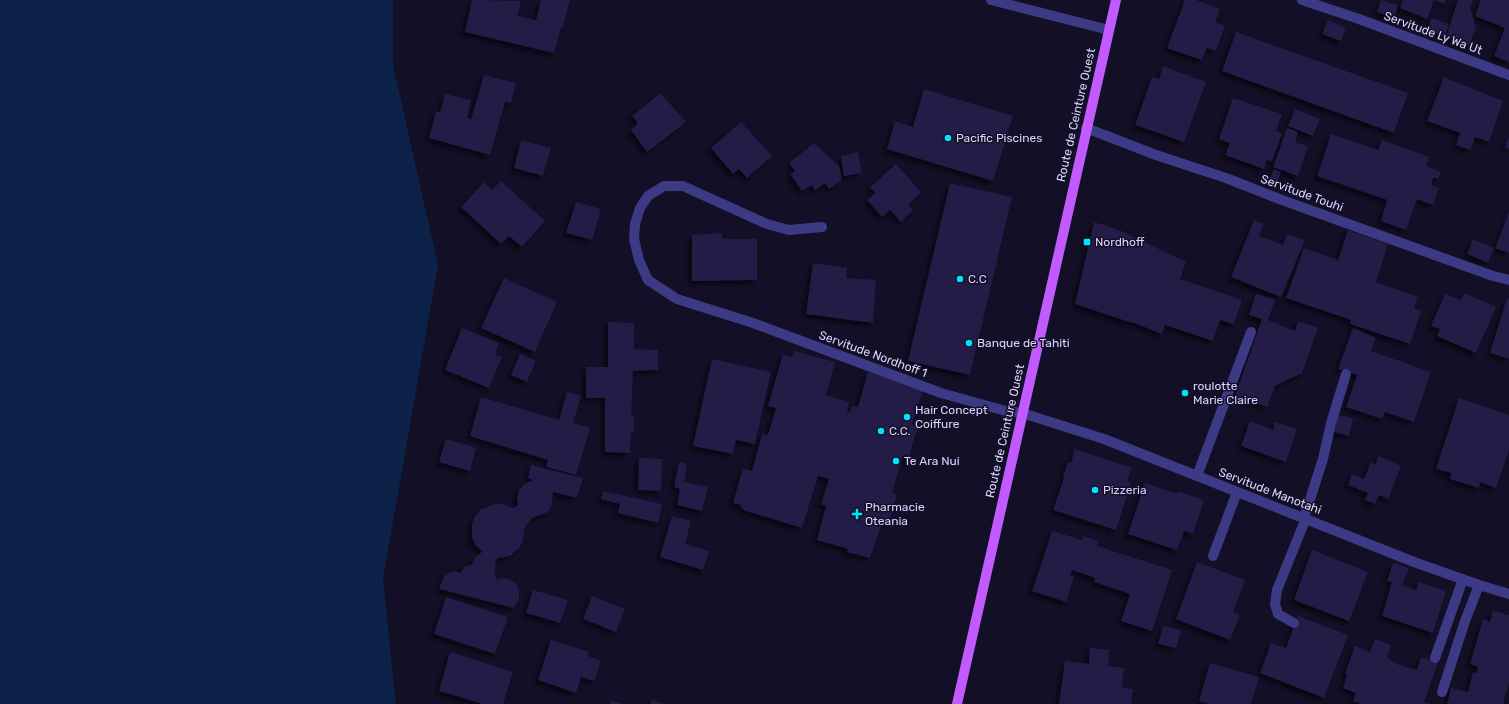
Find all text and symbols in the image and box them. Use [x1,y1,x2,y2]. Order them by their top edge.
street label: Servitude Ly Wa Ut [1382,9,1484,57]
street label: Route de Ceinture Ouest [1054,47,1098,183]
place label: Pacific Piscines [956,131,1042,145]
marker: Pacific Piscines [943,133,953,143]
street label: Servitude Touhi [1259,172,1345,214]
place label: Nordhoff [1095,235,1145,249]
marker: Nordhoff [1082,237,1092,247]
place label: C.C [968,272,987,286]
marker: C.C [955,274,965,284]
street label: Servitude Nordhoff 1 [817,328,929,380]
place label: Banque de Tahiti [977,336,1070,350]
marker: Banque de Tahiti [964,338,974,348]
street label: Route de Ceinture Ouest [983,363,1027,499]
place label: roulotte Marie Claire [1193,379,1258,407]
marker: roulotte Marie Claire [1180,388,1190,398]
place label: Hair Concept Coiffure [915,403,988,431]
marker: Hair Concept Coiffure [902,412,912,422]
place label: C.C. [889,424,911,438]
marker: C.C. [876,426,886,436]
place label: Te Ara Nui [904,454,960,468]
marker: Te Ara Nui [891,456,901,466]
street label: Servitude Manotahi [1217,465,1323,517]
place label: Pizzeria [1103,483,1147,497]
marker: Pizzeria [1090,485,1100,495]
place label: Pharmacie Oteania [865,500,925,528]
marker: Pharmacie Oteania [852,509,862,519]

